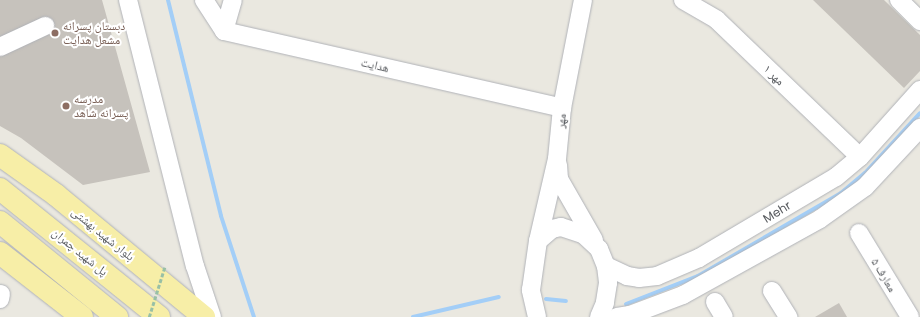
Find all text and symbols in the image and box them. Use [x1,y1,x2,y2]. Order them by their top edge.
place label: دبستان پسرانه مشعل هدایت [63,19,125,47]
marker: دبستان پسرانه مشعل هدایت [50,28,60,38]
street label: هدایت [359,55,391,75]
street label: مهر ۱ [761,62,787,88]
place label: مدرسه پسرانه شاهد [74,92,128,120]
marker: مدرسه پسرانه شاهد [61,101,71,111]
street label: مهر [553,113,569,129]
street label: Mehr [760,198,794,226]
street label: بلوار شهید بهشتی [69,204,137,264]
street label: پل شهید چمران [49,225,111,279]
street label: معارف ۵ [868,255,900,295]

